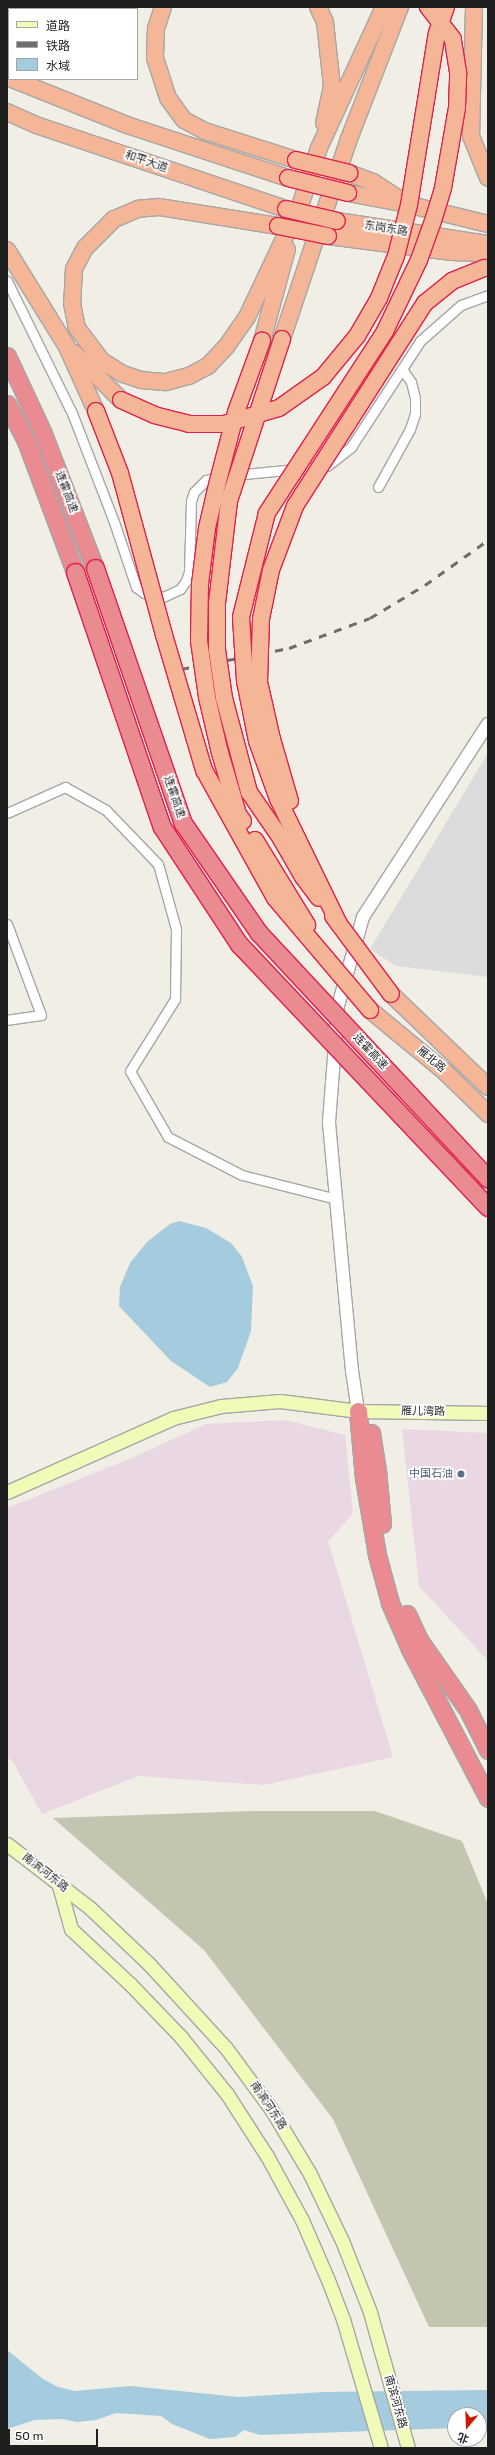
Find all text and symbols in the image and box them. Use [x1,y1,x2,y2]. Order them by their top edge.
legend [8,8,138,80]
text: 道路 [46,19,70,33]
text: 铁路 [46,39,70,53]
text: 水域 [46,59,70,73]
street label: 和平大道 [123,149,169,175]
street label: 东岗东路 [363,219,409,239]
street label: 连霍高速 [52,469,80,515]
street label: 连霍高速 [161,774,187,820]
street label: 连霍高速 [350,1031,390,1073]
street label: 雁北路 [414,1044,448,1076]
street label: 雁儿湾路 [401,1405,445,1419]
place label: 中国石油 [409,1467,453,1481]
marker: 中国石油 [456,1469,466,1479]
street label: 南滨河东路 [19,1851,71,1895]
street label: 南滨河东路 [247,2080,289,2132]
street label: 南滨河东路 [381,2374,409,2430]
north arrow [447,2407,487,2447]
scale bar [10,2421,100,2447]
text: 50 m [15,2429,43,2443]
text: 北 [456,2430,471,2446]

